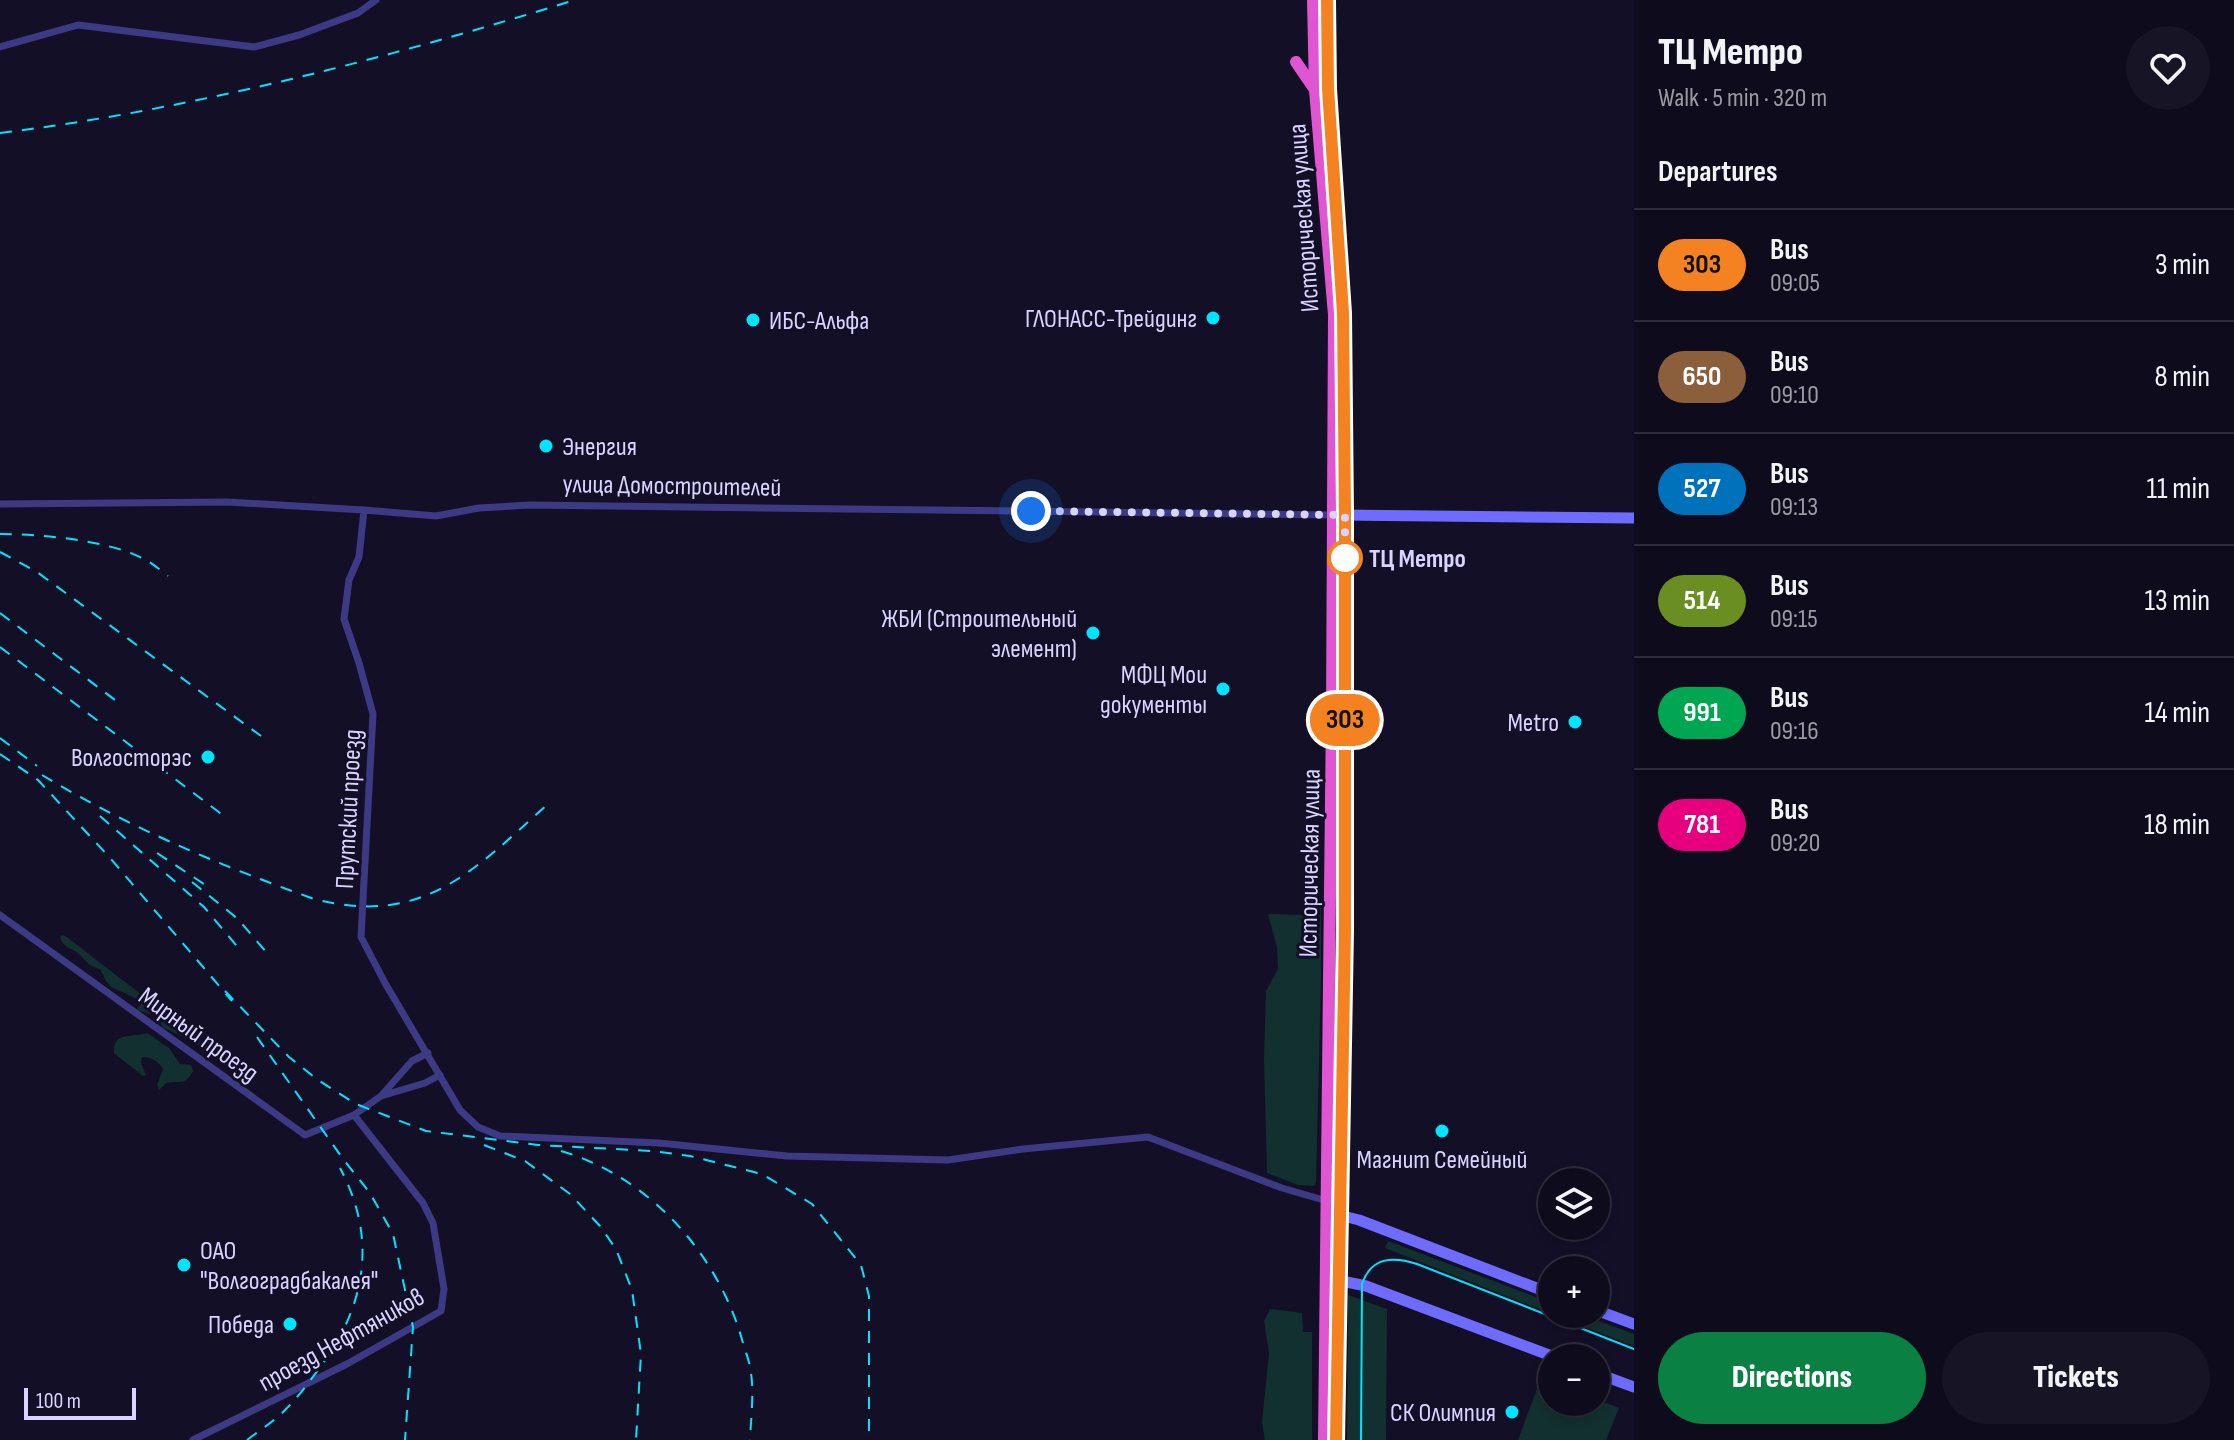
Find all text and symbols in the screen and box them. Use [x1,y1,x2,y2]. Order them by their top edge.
button: heart [2126,26,2210,110]
text: ТЦ Метро [1658,30,1803,75]
text: Walk · 5 min · 320 m [1658,83,1827,114]
street label: Историческая улица [1282,123,1327,313]
text: Departures [1658,154,1778,190]
text: Bus [1770,232,1809,268]
text: 3 min [2155,247,2210,283]
text: 303 [1683,248,1721,281]
text: 09:05 [1770,268,1820,299]
place label: ГЛОНАСС-Трейдинг [1025,304,1197,335]
place label: ИБС-Альфа [769,306,869,337]
marker: ГЛОНАСС-Трейдинг [1204,309,1222,327]
marker: ИБС-Альфа [744,311,762,329]
text: Bus [1770,344,1809,380]
text: 8 min [2154,359,2210,395]
text: 650 [1683,360,1721,393]
text: 09:10 [1770,380,1819,411]
place label: Энергия [562,432,637,463]
marker: Энергия [537,437,555,455]
text: Bus [1770,456,1809,492]
street label: улица Домостроителей [562,469,782,504]
text: 11 min [2147,471,2210,507]
text: 527 [1684,472,1720,505]
your location [1011,491,1051,531]
text: 09:13 [1770,492,1818,523]
marker: ТЦ Метро [1328,541,1362,575]
place label: ТЦ Метро [1369,544,1466,575]
text: Bus [1770,568,1809,604]
text: 13 min [2144,583,2210,619]
text: 514 [1684,584,1720,617]
place label: ЖБИ (Строительный элемент) [881,604,1077,665]
text: 09:15 [1770,604,1818,635]
marker: ЖБИ (Строительный элемент) [1084,624,1102,642]
place label: МФЦ Мои документы [1100,660,1207,721]
marker: МФЦ Мои документы [1214,680,1232,698]
text: Bus [1770,680,1809,716]
line badge: 303 [1299,694,1391,746]
text: 14 min [2145,695,2210,731]
text: 991 [1683,696,1721,729]
text: 303 [1326,703,1364,736]
place label: Metro [1507,708,1559,739]
marker: Metro [1566,713,1584,731]
text: 09:16 [1770,716,1819,747]
street label: Прутский проезд [330,728,369,890]
place label: Волгосторэс [71,743,192,774]
marker: Волгосторэс [199,748,217,766]
street label: Историческая улица [1293,768,1328,958]
text: Bus [1770,792,1809,828]
text: 18 min [2144,807,2210,843]
text: 781 [1684,808,1720,841]
text: 09:20 [1770,828,1820,859]
street label: Мирный проезд [132,981,264,1089]
marker: Магнит Семейный [1433,1122,1451,1140]
place label: Магнит Семейный [1356,1145,1528,1176]
map controls [1538,1168,1610,1416]
button: layers [1538,1168,1610,1240]
place label: ОАО "Волгоградбакалея" [200,1236,378,1297]
marker: ОАО "Волгоградбакалея" [175,1256,193,1274]
button: + [1538,1256,1610,1328]
street label: проезд Нефтяников [253,1282,430,1399]
place label: Победа [208,1310,274,1341]
marker: Победа [281,1315,299,1333]
button: Directions [1658,1332,1926,1424]
button: Tickets [1942,1332,2210,1424]
button: − [1538,1344,1610,1416]
scale bar [24,1384,136,1420]
text: 100 m [36,1388,81,1415]
place label: СК Олимпия [1390,1398,1496,1429]
marker: СК Олимпия [1503,1403,1521,1421]

